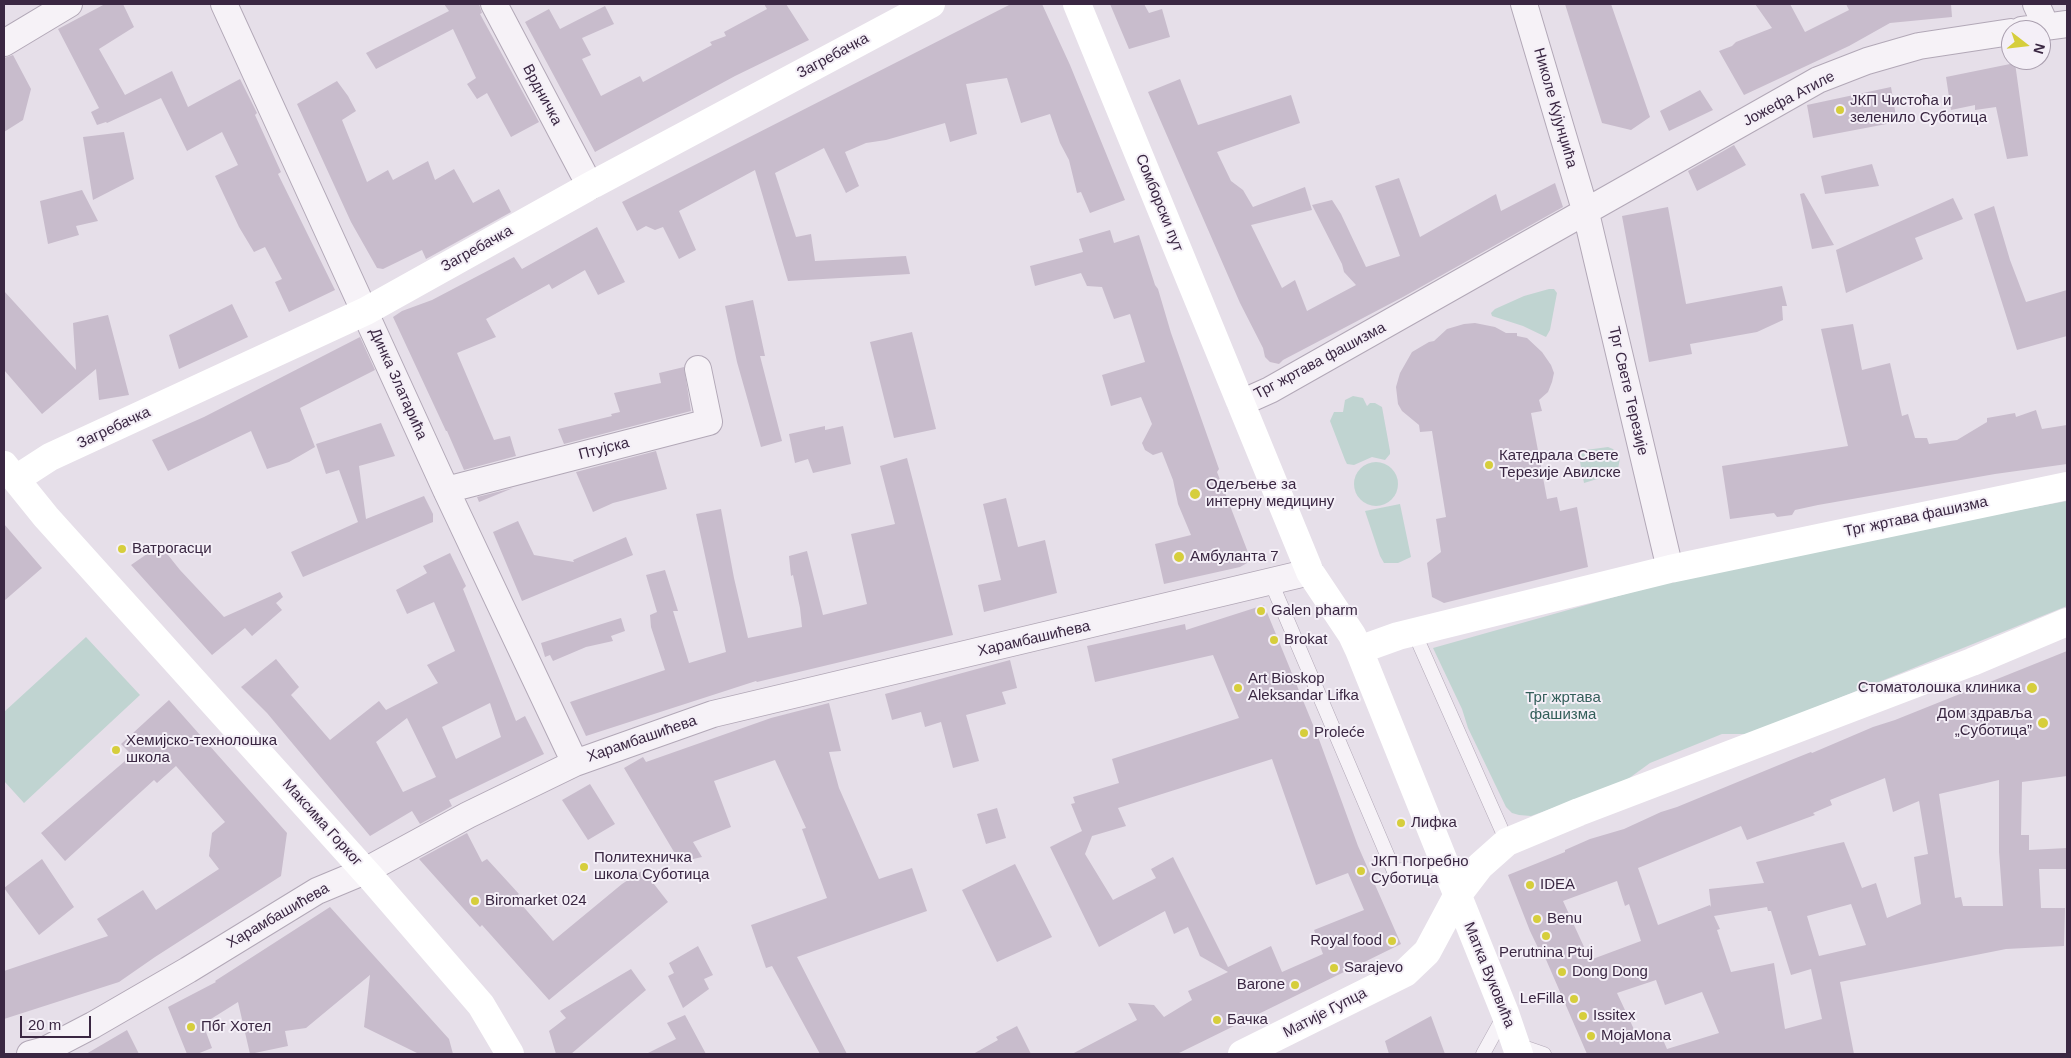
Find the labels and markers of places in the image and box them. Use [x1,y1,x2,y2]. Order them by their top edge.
place label: ЈКП Чистоћа и зеленило Суботица [1850,92,1987,127]
marker: ЈКП Чистоћа и зеленило Суботица [1834,104,1846,116]
place label: Катедрала Свете Терезије Авилске [1499,447,1621,482]
marker: Катедрала Свете Терезије Авилске [1483,459,1495,471]
place label: Одељење за интерну медицину [1206,476,1334,511]
marker: Одељење за интерну медицину [1188,487,1202,501]
place label: Ватрогасци [132,540,212,558]
marker: Ватрогасци [116,543,128,555]
place label: Амбуланта 7 [1190,548,1279,566]
marker: Амбуланта 7 [1172,550,1186,564]
place label: Galen pharm [1271,602,1358,620]
marker: Galen pharm [1255,605,1267,617]
place label: Brokat [1284,631,1327,649]
marker: Brokat [1268,634,1280,646]
place label: Art Bioskop Aleksandar Lifka [1248,670,1359,705]
place label: Стоматолошка клиника [1858,679,2021,697]
marker: Стоматолошка клиника [2025,681,2039,695]
marker: Art Bioskop Aleksandar Lifka [1232,682,1244,694]
place label: Дом здравља „Суботица” [1937,705,2032,740]
marker: Дом здравља „Суботица” [2036,716,2050,730]
place label: Proleće [1314,724,1365,742]
marker: Proleće [1298,727,1310,739]
place label: Хемијско-технолошка школа [126,732,277,767]
marker: Хемијско-технолошка школа [110,744,122,756]
place label: Лифка [1411,814,1457,832]
marker: Лифка [1395,817,1407,829]
place label: Политехничка школа Суботица [594,849,709,884]
place label: ЈКП Погребно Суботица [1371,853,1469,888]
marker: Политехничка школа Суботица [578,861,590,873]
marker: ЈКП Погребно Суботица [1355,865,1367,877]
place label: IDEA [1540,876,1575,894]
marker: IDEA [1524,879,1536,891]
place label: Biromarket 024 [485,892,587,910]
marker: Biromarket 024 [469,895,481,907]
place label: Benu [1547,910,1582,928]
marker: Benu [1531,913,1543,925]
marker: Perutnina Ptuj [1540,930,1552,942]
place label: Royal food [1310,932,1382,950]
marker: Royal food [1386,935,1398,947]
place label: Perutnina Ptuj [1499,944,1593,962]
place label: Sarajevo [1344,959,1403,977]
marker: Sarajevo [1328,962,1340,974]
place label: Dong Dong [1572,963,1648,981]
marker: Dong Dong [1556,966,1568,978]
place label: Barone [1237,976,1285,994]
marker: Barone [1289,979,1301,991]
place label: LeFilla [1520,990,1564,1008]
marker: LeFilla [1568,993,1580,1005]
place label: Issitex [1593,1007,1636,1025]
marker: Issitex [1577,1010,1589,1022]
place label: Бачка [1227,1011,1268,1029]
marker: Бачка [1211,1014,1223,1026]
place label: Пбг Хотел [201,1018,271,1036]
marker: Пбг Хотел [185,1021,197,1033]
place label: MojaMona [1601,1027,1671,1045]
marker: MojaMona [1585,1030,1597,1042]

